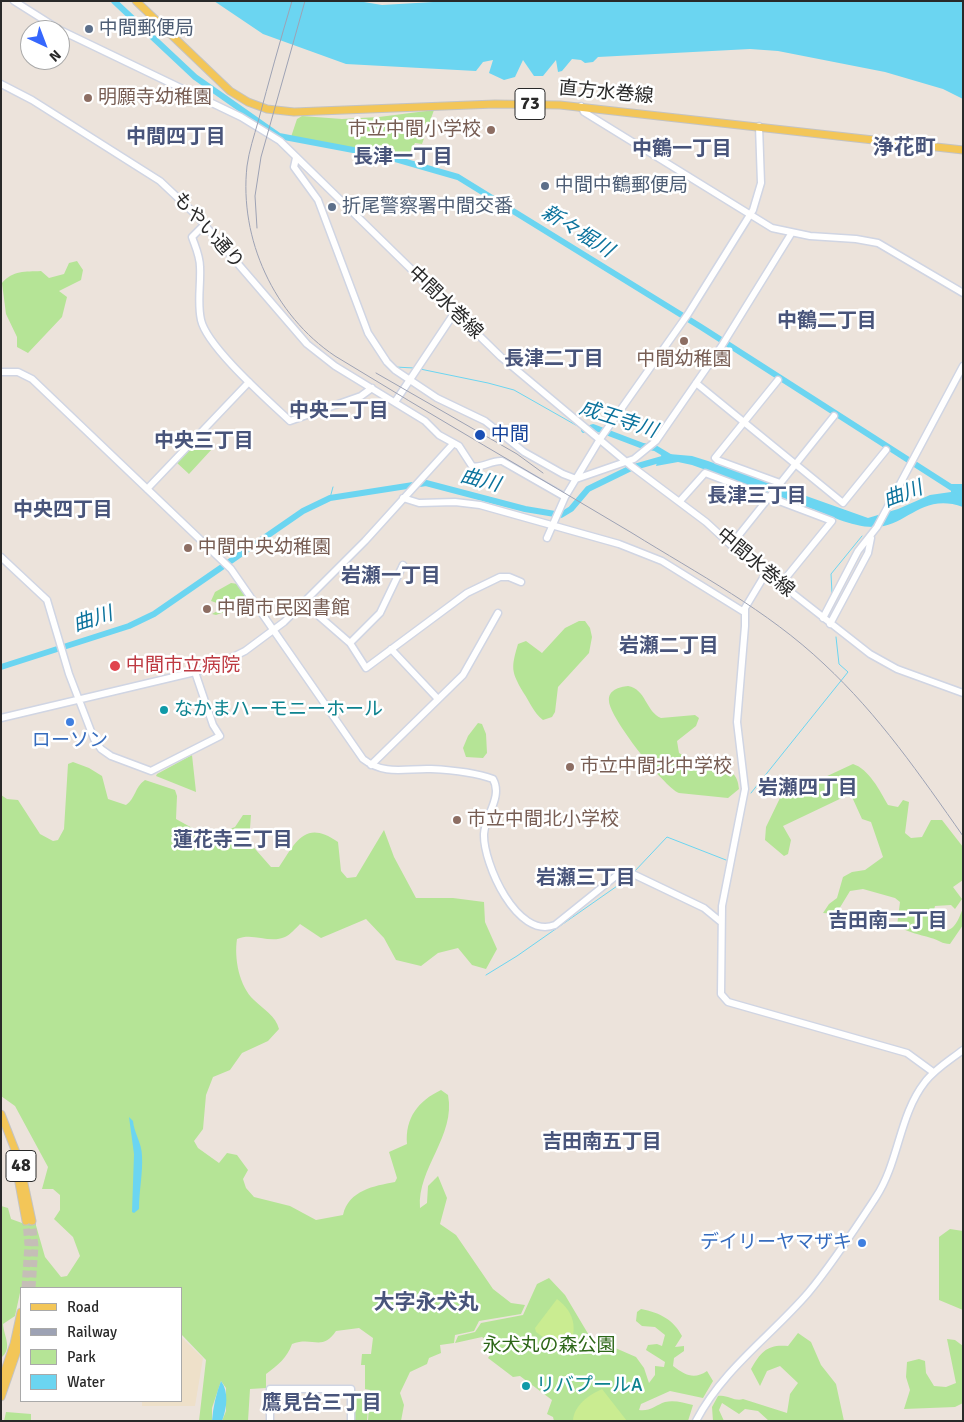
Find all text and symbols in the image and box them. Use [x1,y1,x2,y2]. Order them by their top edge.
place label: 中間郵便局 [99,18,194,40]
north arrow [20,20,70,70]
marker: 中間郵便局 [83,23,95,35]
text: N [46,46,64,65]
street label: 直方水巻線 [558,78,654,108]
place label: 明願寺幼稚園 [98,87,212,109]
road number: 73 [515,88,545,120]
marker: 明願寺幼稚園 [82,92,94,104]
place label: 市立中間小学校 [348,119,481,141]
marker: 市立中間小学校 [485,124,497,136]
district label: 中間四丁目 [126,126,226,150]
district label: 浄花町 [873,135,935,161]
district label: 中鶴一丁目 [632,138,732,162]
district label: 長津一丁目 [353,146,453,170]
place label: 中間中鶴郵便局 [555,175,688,197]
marker: 中間中鶴郵便局 [539,180,551,192]
street label: もやい通り [168,188,248,274]
place label: 折尾警察署中間交番 [342,196,513,218]
marker: 折尾警察署中間交番 [326,201,338,213]
water label: 新々堀川 [537,201,617,263]
street label: 中間水巻線 [403,262,487,344]
district label: 中鶴二丁目 [777,310,877,334]
marker: 中間幼稚園 [678,335,690,347]
district label: 長津二丁目 [504,348,604,372]
place label: 中間幼稚園 [637,349,731,371]
water label: 成王寺川 [576,396,660,444]
district label: 中央二丁目 [289,400,389,424]
place label: 中間 [491,424,529,446]
marker: 中間 [473,428,487,442]
district label: 中央三丁目 [154,430,254,454]
water label: 曲川 [458,464,502,498]
water label: 曲川 [880,477,926,513]
district label: 長津三丁目 [707,485,807,509]
district label: 中央四丁目 [13,499,113,523]
street label: 中間水巻線 [711,524,799,602]
place label: 中間中央幼稚園 [198,537,331,559]
marker: 中間中央幼稚園 [182,542,194,554]
district label: 岩瀬一丁目 [341,565,441,589]
place label: 中間市民図書館 [217,598,350,620]
water label: 曲川 [70,602,116,638]
marker: 中間市民図書館 [201,603,213,615]
district label: 岩瀬二丁目 [619,635,719,659]
place label: 中間市立病院 [126,655,240,677]
marker: 中間市立病院 [108,659,122,673]
place label: なかまハーモニーホール [174,699,383,721]
marker: なかまハーモニーホール [158,704,170,716]
marker: ローソン [64,716,76,728]
place label: ローソン [32,730,108,752]
place label: 市立中間北中学校 [580,756,732,778]
marker: 市立中間北中学校 [564,761,576,773]
district label: 岩瀬四丁目 [758,777,858,801]
place label: 市立中間北小学校 [467,809,619,831]
marker: 市立中間北小学校 [451,814,463,826]
district label: 蓮花寺三丁目 [173,829,293,853]
district label: 岩瀬三丁目 [536,867,636,891]
district label: 吉田南二丁目 [828,910,948,934]
district label: 吉田南五丁目 [542,1131,662,1155]
road number: 48 [6,1150,36,1182]
place label: デイリーヤマザキ [700,1232,852,1254]
marker: デイリーヤマザキ [856,1237,868,1249]
legend [20,1287,182,1402]
district label: 大字永犬丸 [374,1290,478,1316]
text: Road [67,1298,99,1316]
text: Railway [67,1323,117,1341]
park label: 永犬丸の森公園 [483,1335,615,1357]
text: Park [67,1348,96,1366]
text: Water [67,1373,105,1391]
place label: リバプールA [536,1375,643,1397]
marker: リバプールA [520,1380,532,1392]
district label: 鷹見台三丁目 [262,1392,382,1416]

